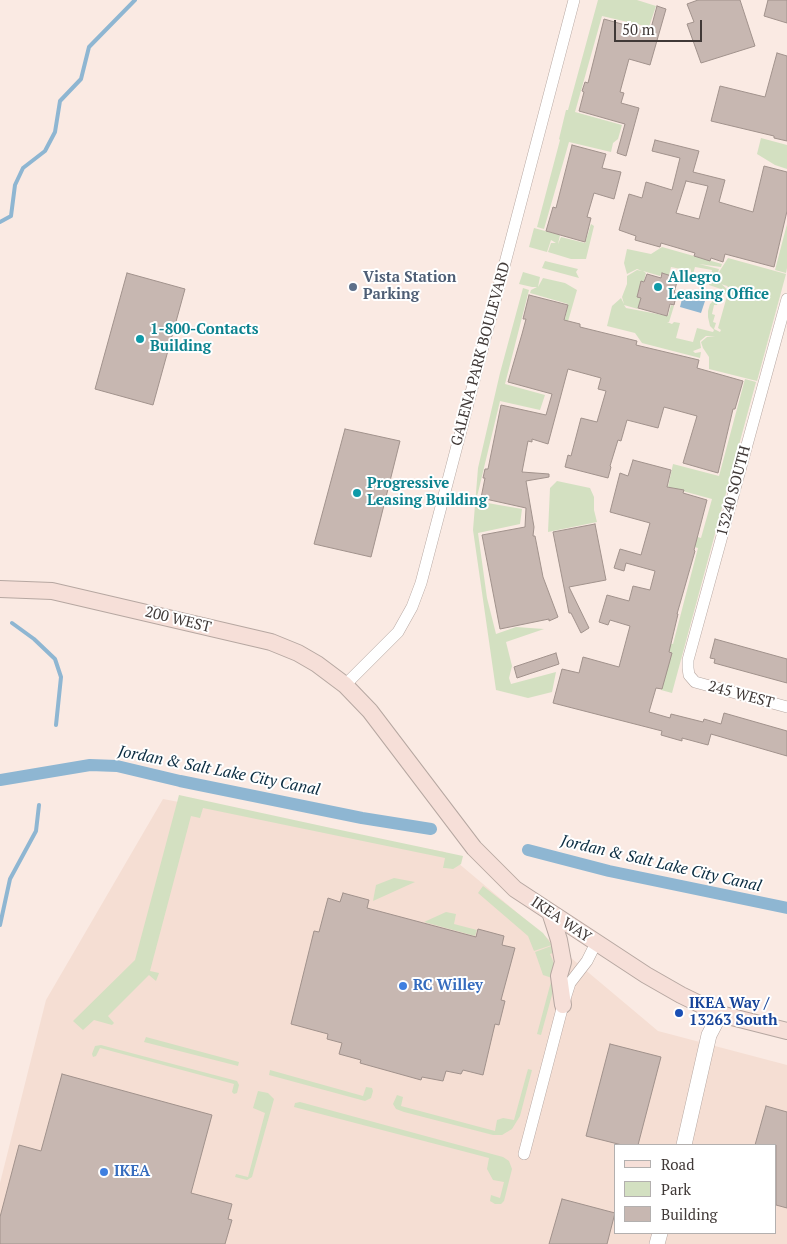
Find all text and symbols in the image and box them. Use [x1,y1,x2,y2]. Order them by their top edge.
scale bar [617,10,704,42]
text: 50 m [622,19,655,39]
street label: GALENA PARK BOULEVARD [448,260,514,448]
place label: Vista Station Parking [363,269,456,304]
place label: Allegro Leasing Office [668,269,769,304]
marker: Vista Station Parking [347,281,359,293]
marker: Allegro Leasing Office [652,281,664,293]
place label: 1-800-Contacts Building [150,321,259,356]
marker: 1-800-Contacts Building [134,333,146,345]
street label: 13240 SOUTH [713,444,755,538]
place label: Progressive Leasing Building [367,475,487,510]
marker: Progressive Leasing Building [351,487,363,499]
street label: 200 WEST [143,603,213,637]
street label: 245 WEST [706,678,776,712]
water label: Jordan & Salt Lake City Canal [116,742,322,800]
water label: Jordan & Salt Lake City Canal [559,832,763,896]
street label: IKEA WAY [527,893,595,947]
place label: RC Willey [413,977,483,995]
marker: RC Willey [397,980,409,992]
place label: IKEA Way / 13263 South [689,995,778,1030]
marker: IKEA Way / 13263 South [673,1007,685,1019]
legend [614,1144,777,1234]
text: Road [661,1154,694,1174]
place label: IKEA [114,1163,150,1181]
marker: IKEA [98,1166,110,1178]
text: Park [661,1179,691,1199]
text: Building [661,1204,718,1224]

